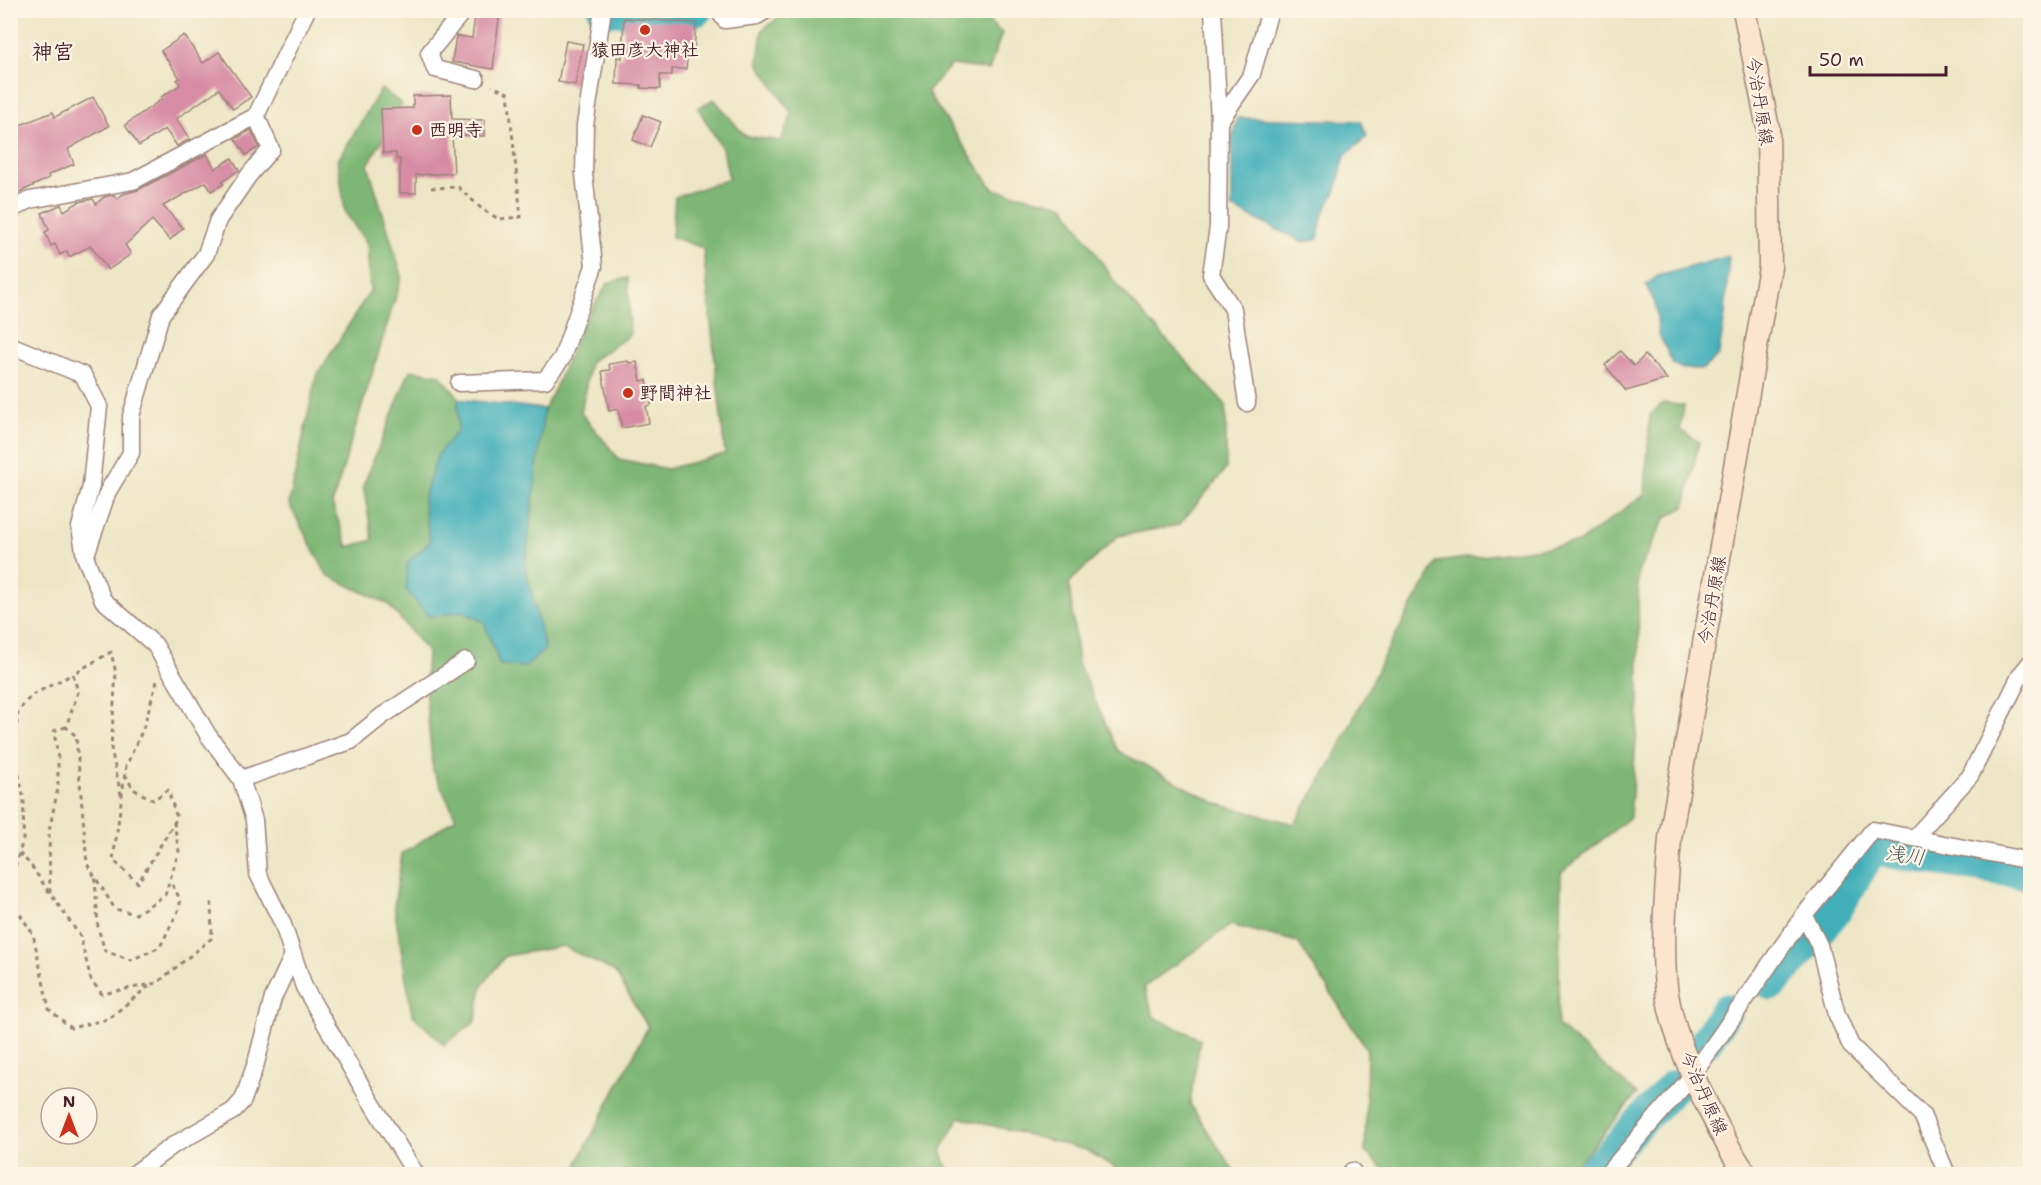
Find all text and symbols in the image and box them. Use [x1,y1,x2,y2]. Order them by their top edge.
marker: 猿田彦大神社 [638,23,652,37]
district label: 神宮 [32,38,74,66]
place label: 猿田彦大神社 [591,38,699,62]
scale bar [1810,39,1946,77]
text: 50 m [1819,48,1864,72]
street label: 今治丹原線 [1741,55,1779,147]
place label: 西明寺 [429,118,483,142]
marker: 西明寺 [410,123,424,137]
place label: 野間神社 [640,381,712,405]
marker: 野間神社 [621,386,635,400]
street label: 今治丹原線 [1692,554,1732,646]
water label: 浅川 [1884,840,1926,870]
street label: 今治丹原線 [1675,1047,1733,1139]
north arrow [39,1086,99,1146]
text: N [63,1091,75,1112]

